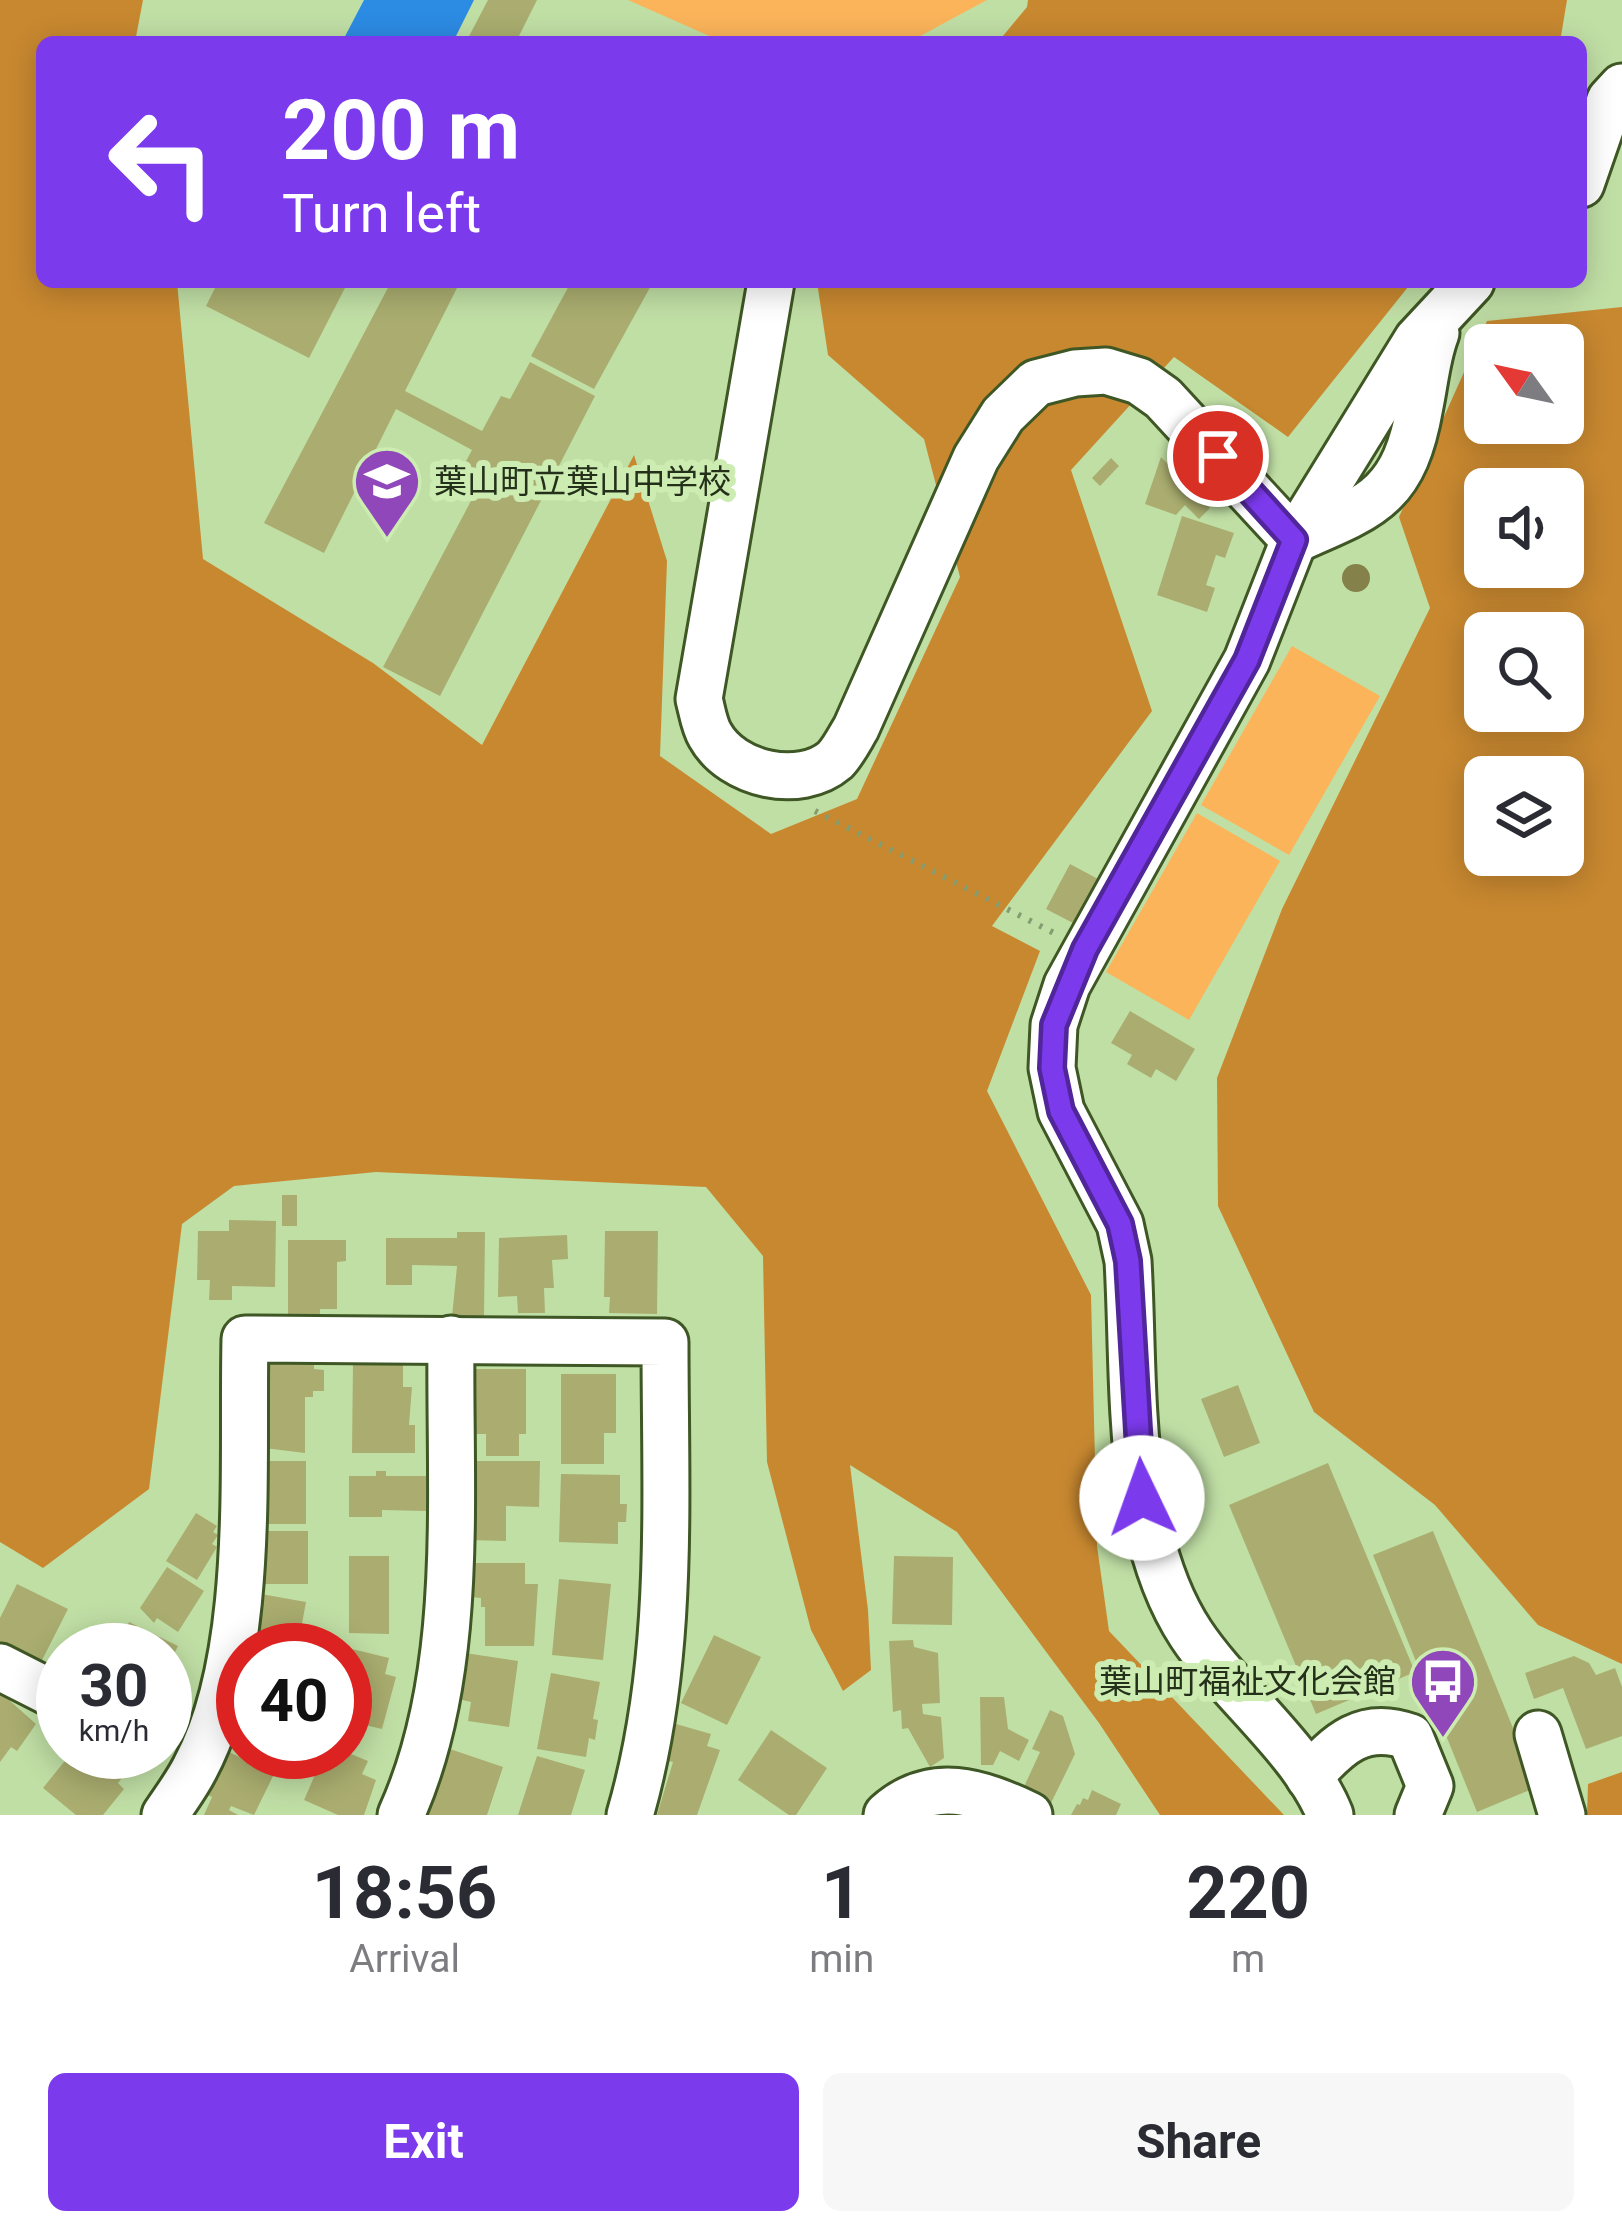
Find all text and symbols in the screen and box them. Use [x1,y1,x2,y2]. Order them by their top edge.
text: 200 m [282,81,520,180]
icon: left [84,84,240,240]
text: Turn left [282,182,481,245]
north arrow [1464,324,1584,444]
map controls [1464,324,1584,876]
pin [1167,405,1269,507]
icon: arrive [1185,423,1251,489]
school or university icon: 葉山町立葉山中学校 [352,446,422,540]
place label: 葉山町立葉山中学校 [434,462,731,501]
button: sound [1464,468,1584,588]
button: search [1464,612,1584,732]
button: layers [1464,756,1584,876]
position arrow [1079,1435,1205,1561]
speed limit sign: 40 [216,1623,372,1779]
bus stop icon: 葉山町福祉文化会館 [1408,1646,1478,1740]
text: 30 [80,1650,148,1721]
place label: 葉山町福祉文化会館 [1099,1662,1396,1701]
text: km/h [79,1713,149,1748]
text: 18:56 [312,1851,497,1936]
text: 1 [821,1851,862,1936]
text: 220 [1186,1851,1310,1936]
text: Arrival [349,1936,460,1982]
text: min [809,1936,874,1982]
text: m [1231,1936,1265,1982]
button: Exit [48,2073,799,2211]
button: Share [823,2073,1574,2211]

